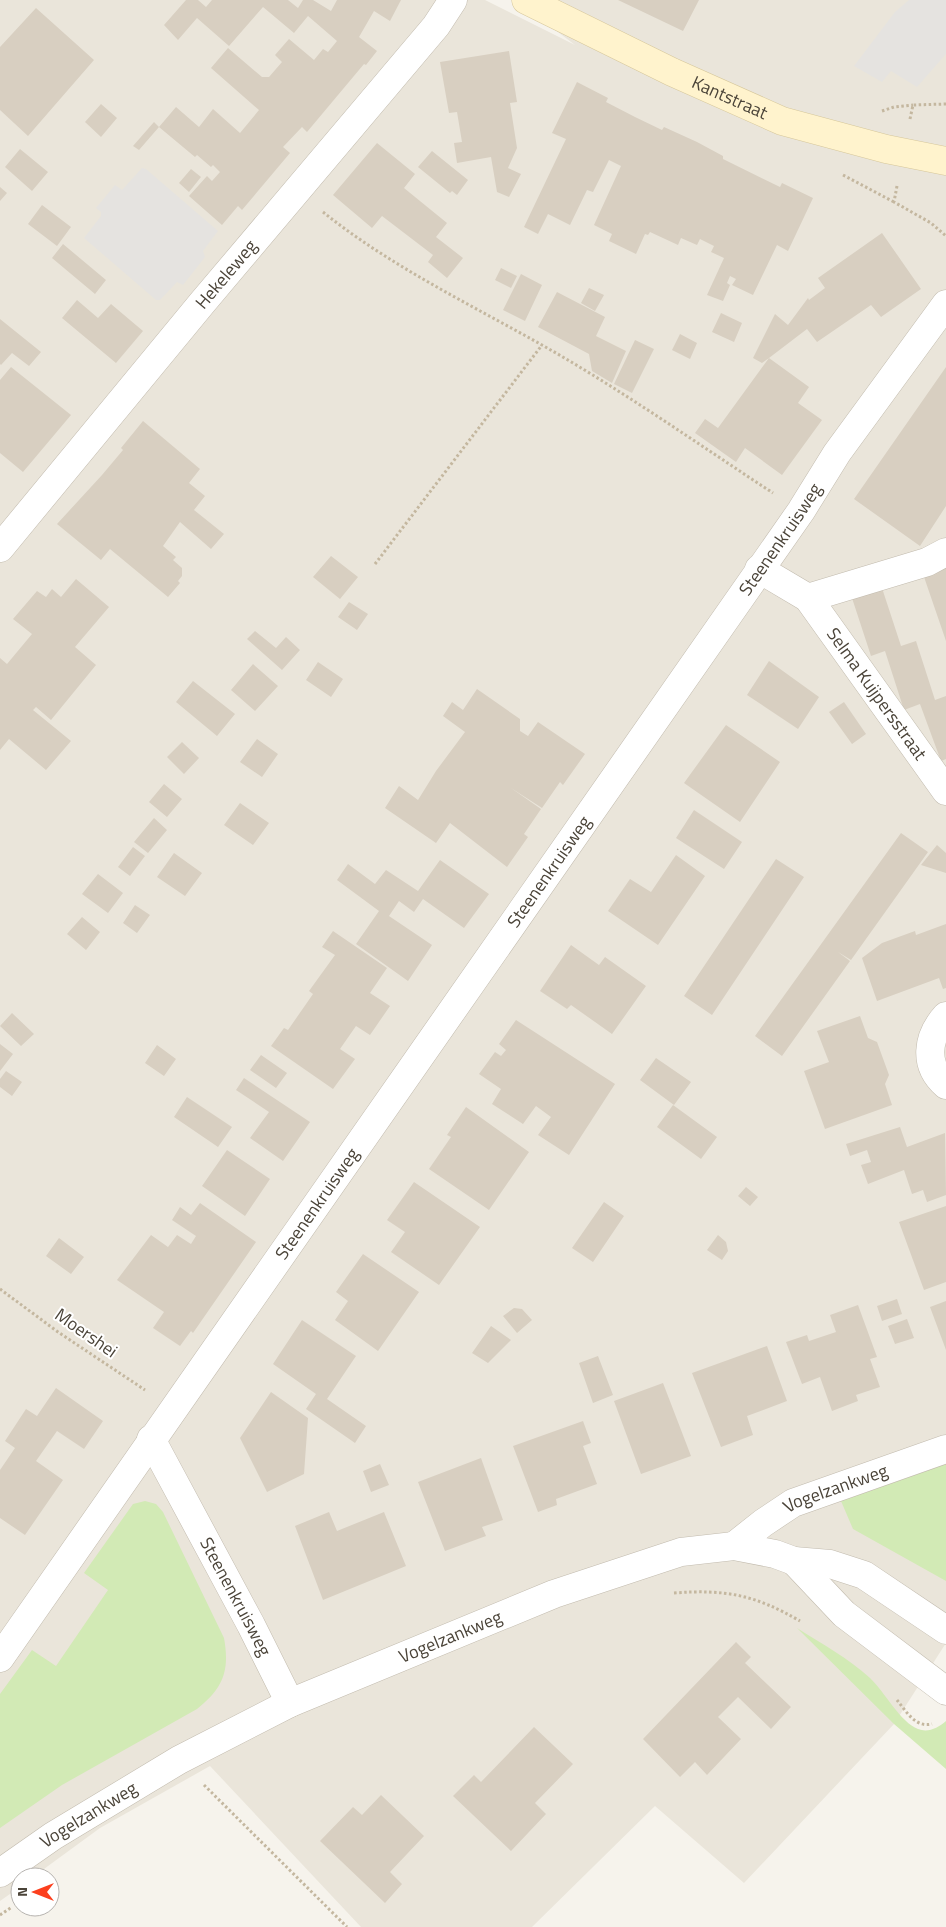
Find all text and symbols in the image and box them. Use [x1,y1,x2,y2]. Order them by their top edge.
street label: Kantstraat [688,69,773,126]
street label: Hekeleweg [188,233,263,315]
street label: Steenenkruisweg [732,478,828,601]
street label: Selma Kuijpersstraat [820,622,934,766]
street label: Steenenkruisweg [500,810,597,933]
street label: Steenenkruisweg [268,1142,365,1265]
street label: Moershei [49,1301,123,1364]
street label: Vogelzankweg [777,1457,891,1519]
street label: Steenenkruisweg [193,1532,278,1661]
street label: Vogelzankweg [394,1603,506,1670]
street label: Vogelzankweg [34,1774,142,1854]
north arrow [10,1867,60,1917]
text: N [11,1887,32,1897]

